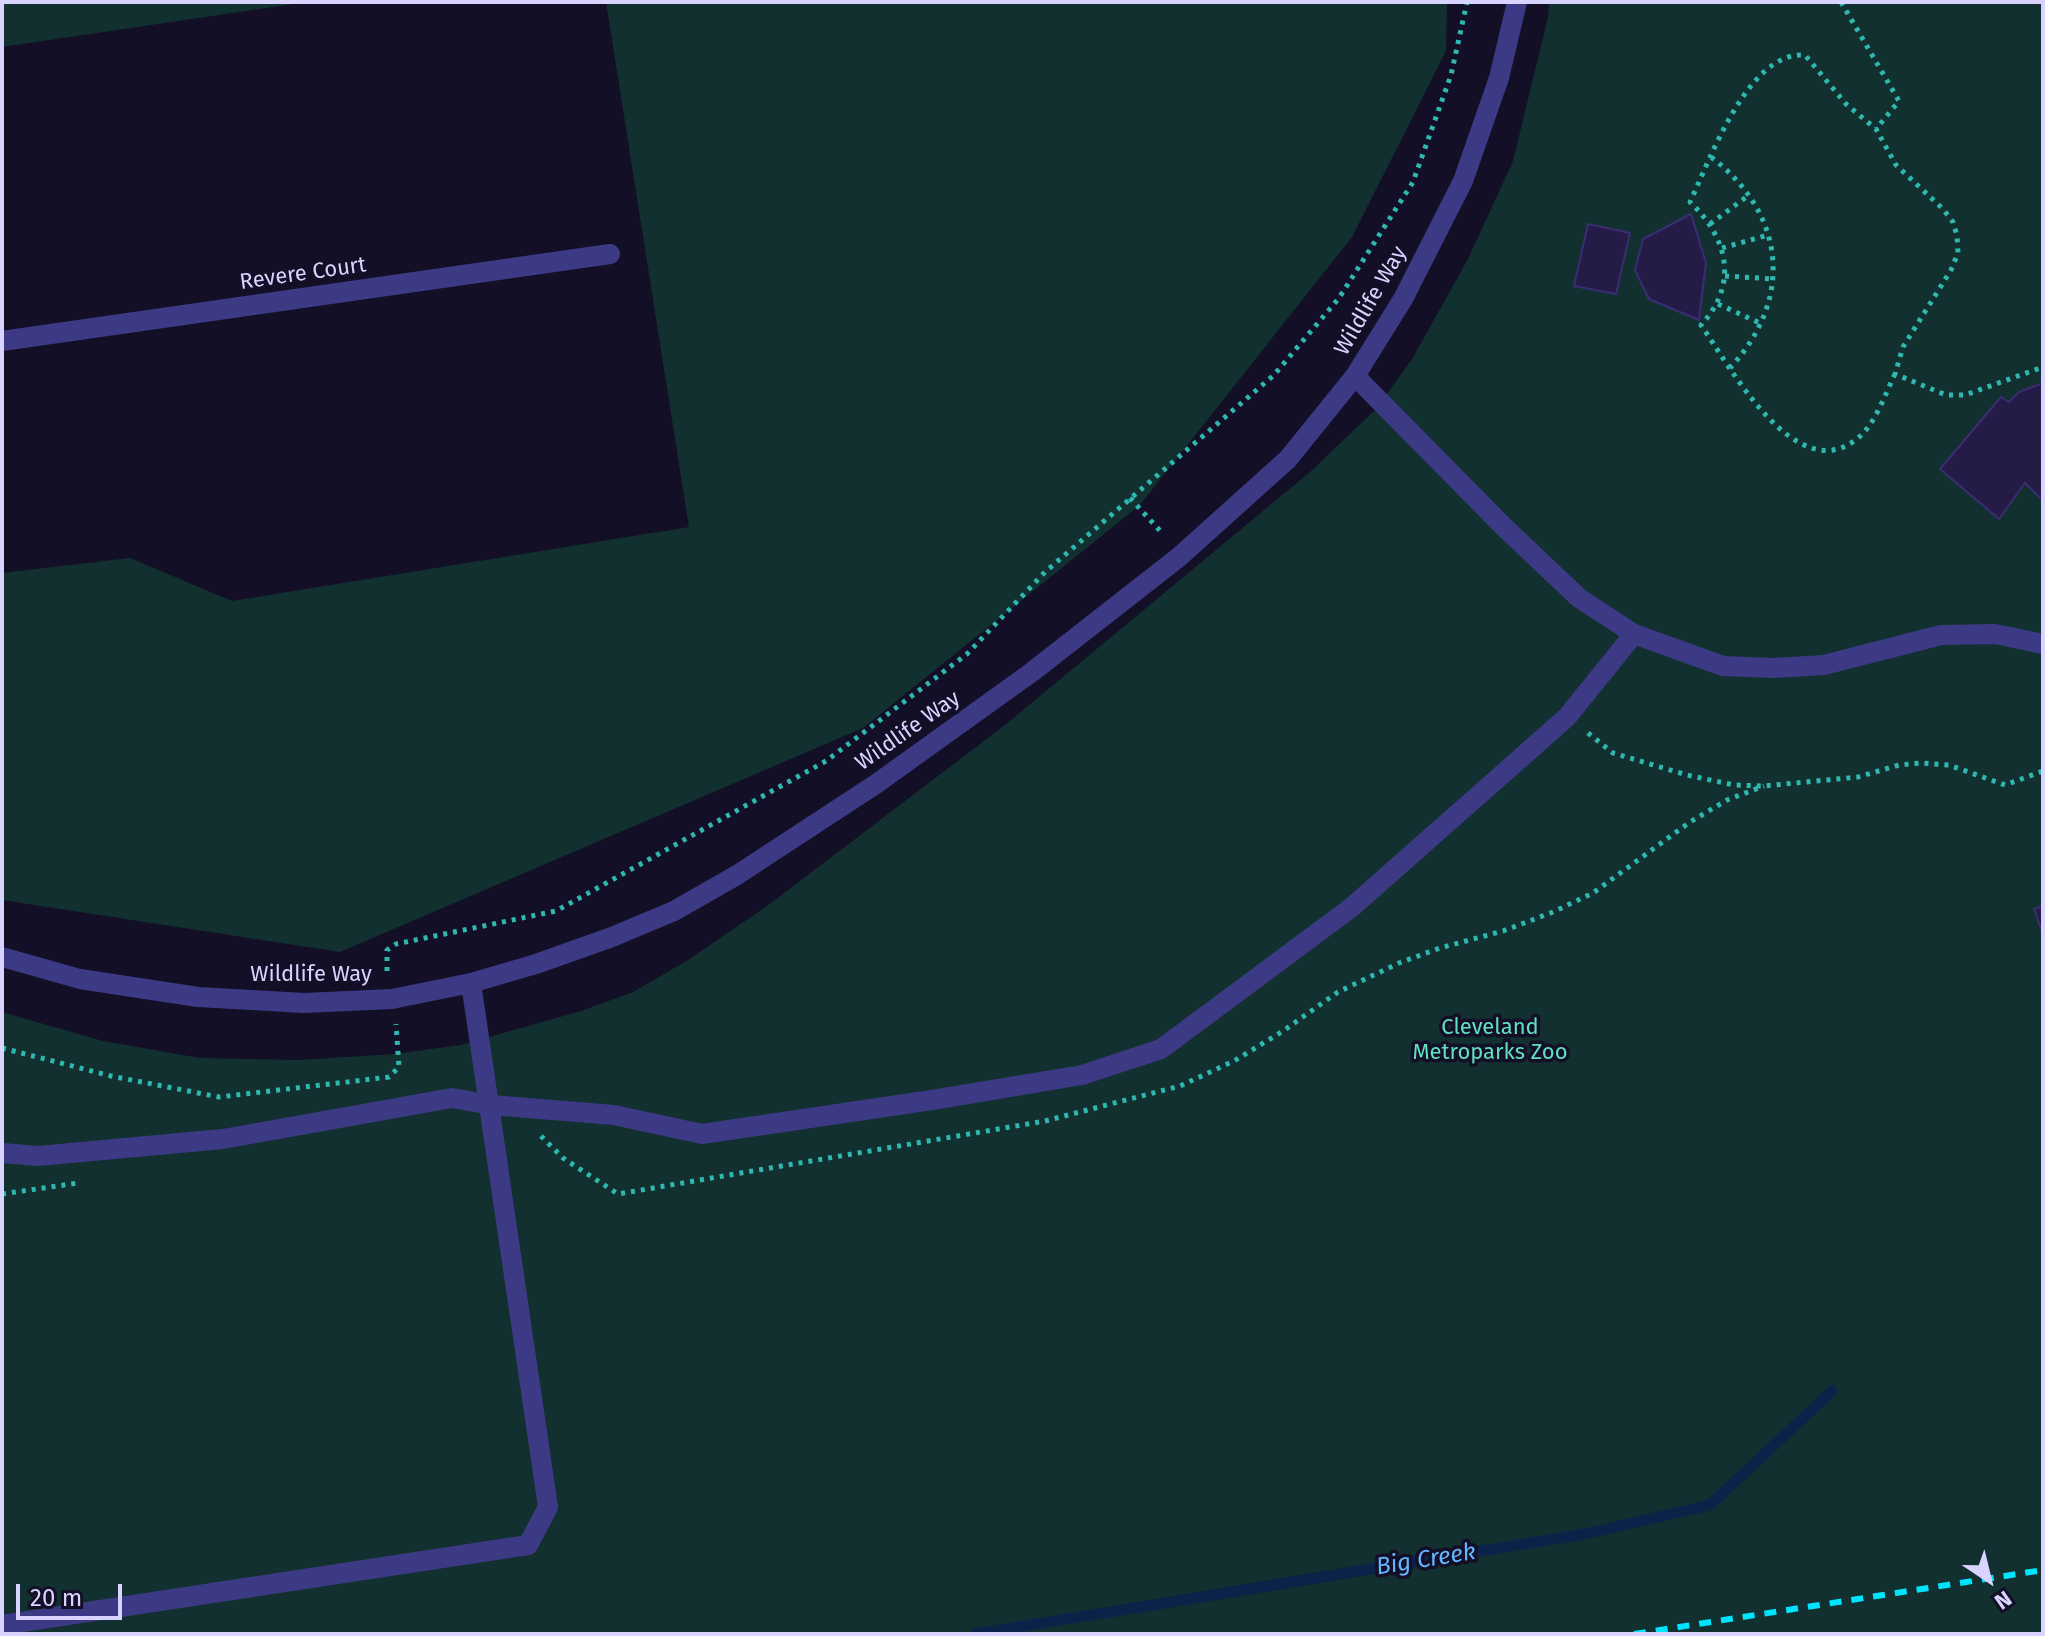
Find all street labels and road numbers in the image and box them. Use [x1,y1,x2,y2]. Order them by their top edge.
street label: Wildlife Way [1329,242,1413,360]
street label: Revere Court [238,252,368,296]
street label: Wildlife Way [851,685,965,777]
street label: Wildlife Way [250,962,372,988]

